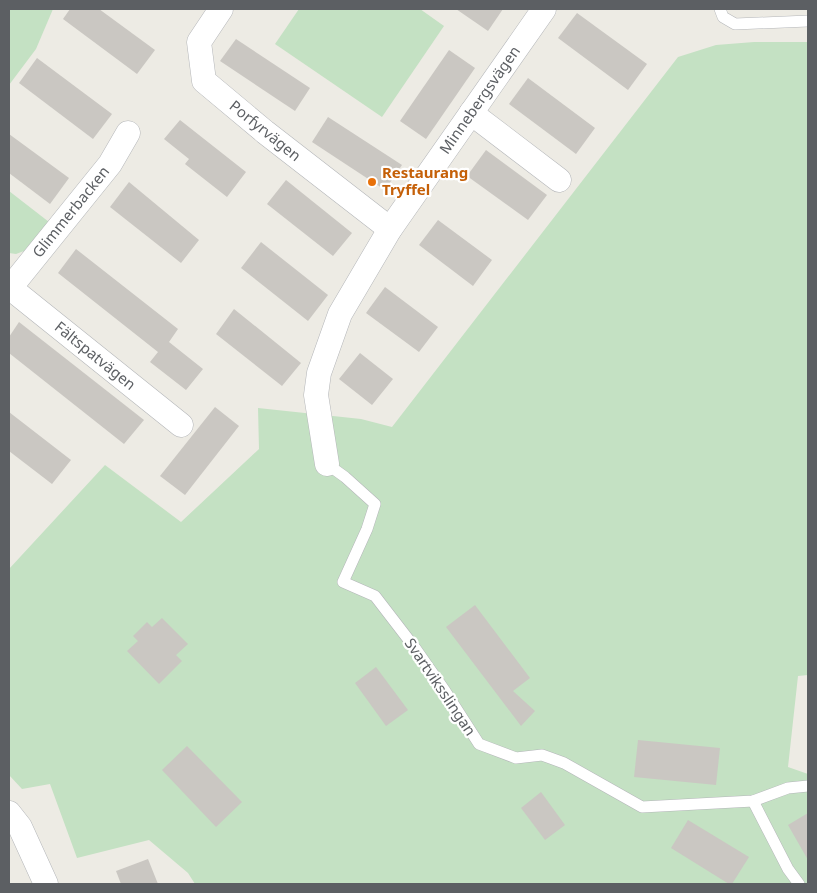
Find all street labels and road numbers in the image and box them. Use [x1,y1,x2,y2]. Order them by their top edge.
street label: Minnebergsvägen [434,41,524,157]
street label: Porfyrvägen [226,95,305,165]
street label: Glimmerbacken [27,162,113,261]
street label: Fältspatvägen [51,316,140,394]
street label: Svartviksslingan [401,634,481,739]

